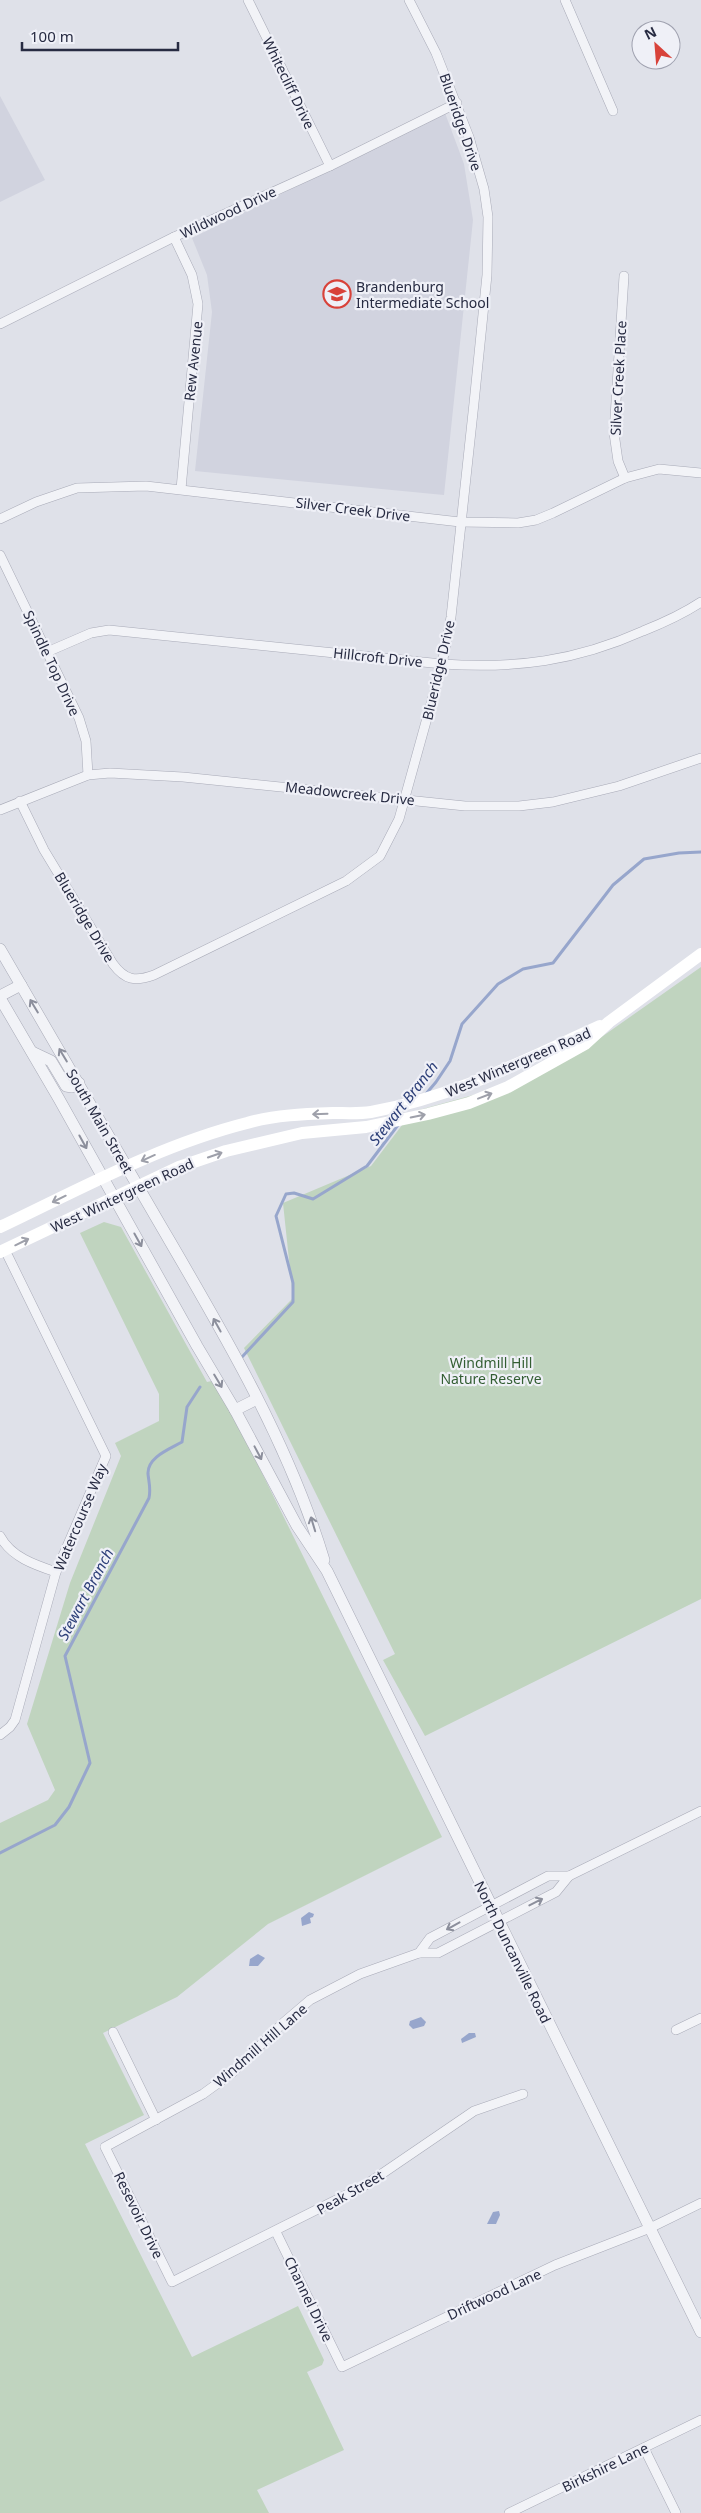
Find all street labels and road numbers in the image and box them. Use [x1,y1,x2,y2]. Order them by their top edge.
street label: Whitecliff Drive [259,34,320,132]
street label: Blueridge Drive [435,71,487,173]
street label: Wildwood Drive [177,181,279,243]
street label: Rew Avenue [179,320,207,402]
street label: Silver Creek Place [605,320,631,436]
street label: Silver Creek Drive [295,493,411,525]
street label: Spindle Top Drive [19,607,85,719]
street label: Blueridge Drive [417,618,459,722]
street label: Hillcroft Drive [332,643,424,671]
street label: Meadowcreek Drive [284,777,416,809]
street label: Blueridge Drive [51,868,119,966]
street label: West Wintergreen Road [443,1023,593,1101]
street label: South Main Street [62,1065,138,1177]
street label: West Wintergreen Road [47,1153,197,1237]
street label: Watercourse Way [49,1460,111,1573]
street label: North Duncanville Road [470,1878,556,2026]
street label: Windmill Hill Lane [209,1999,311,2091]
street label: Peak Street [313,2165,387,2219]
street label: Resevoir Drive [110,2169,168,2262]
street label: Channel Drive [280,2253,338,2345]
street label: Driftwood Lane [444,2264,544,2324]
street label: Birkshire Lane [559,2438,651,2496]

